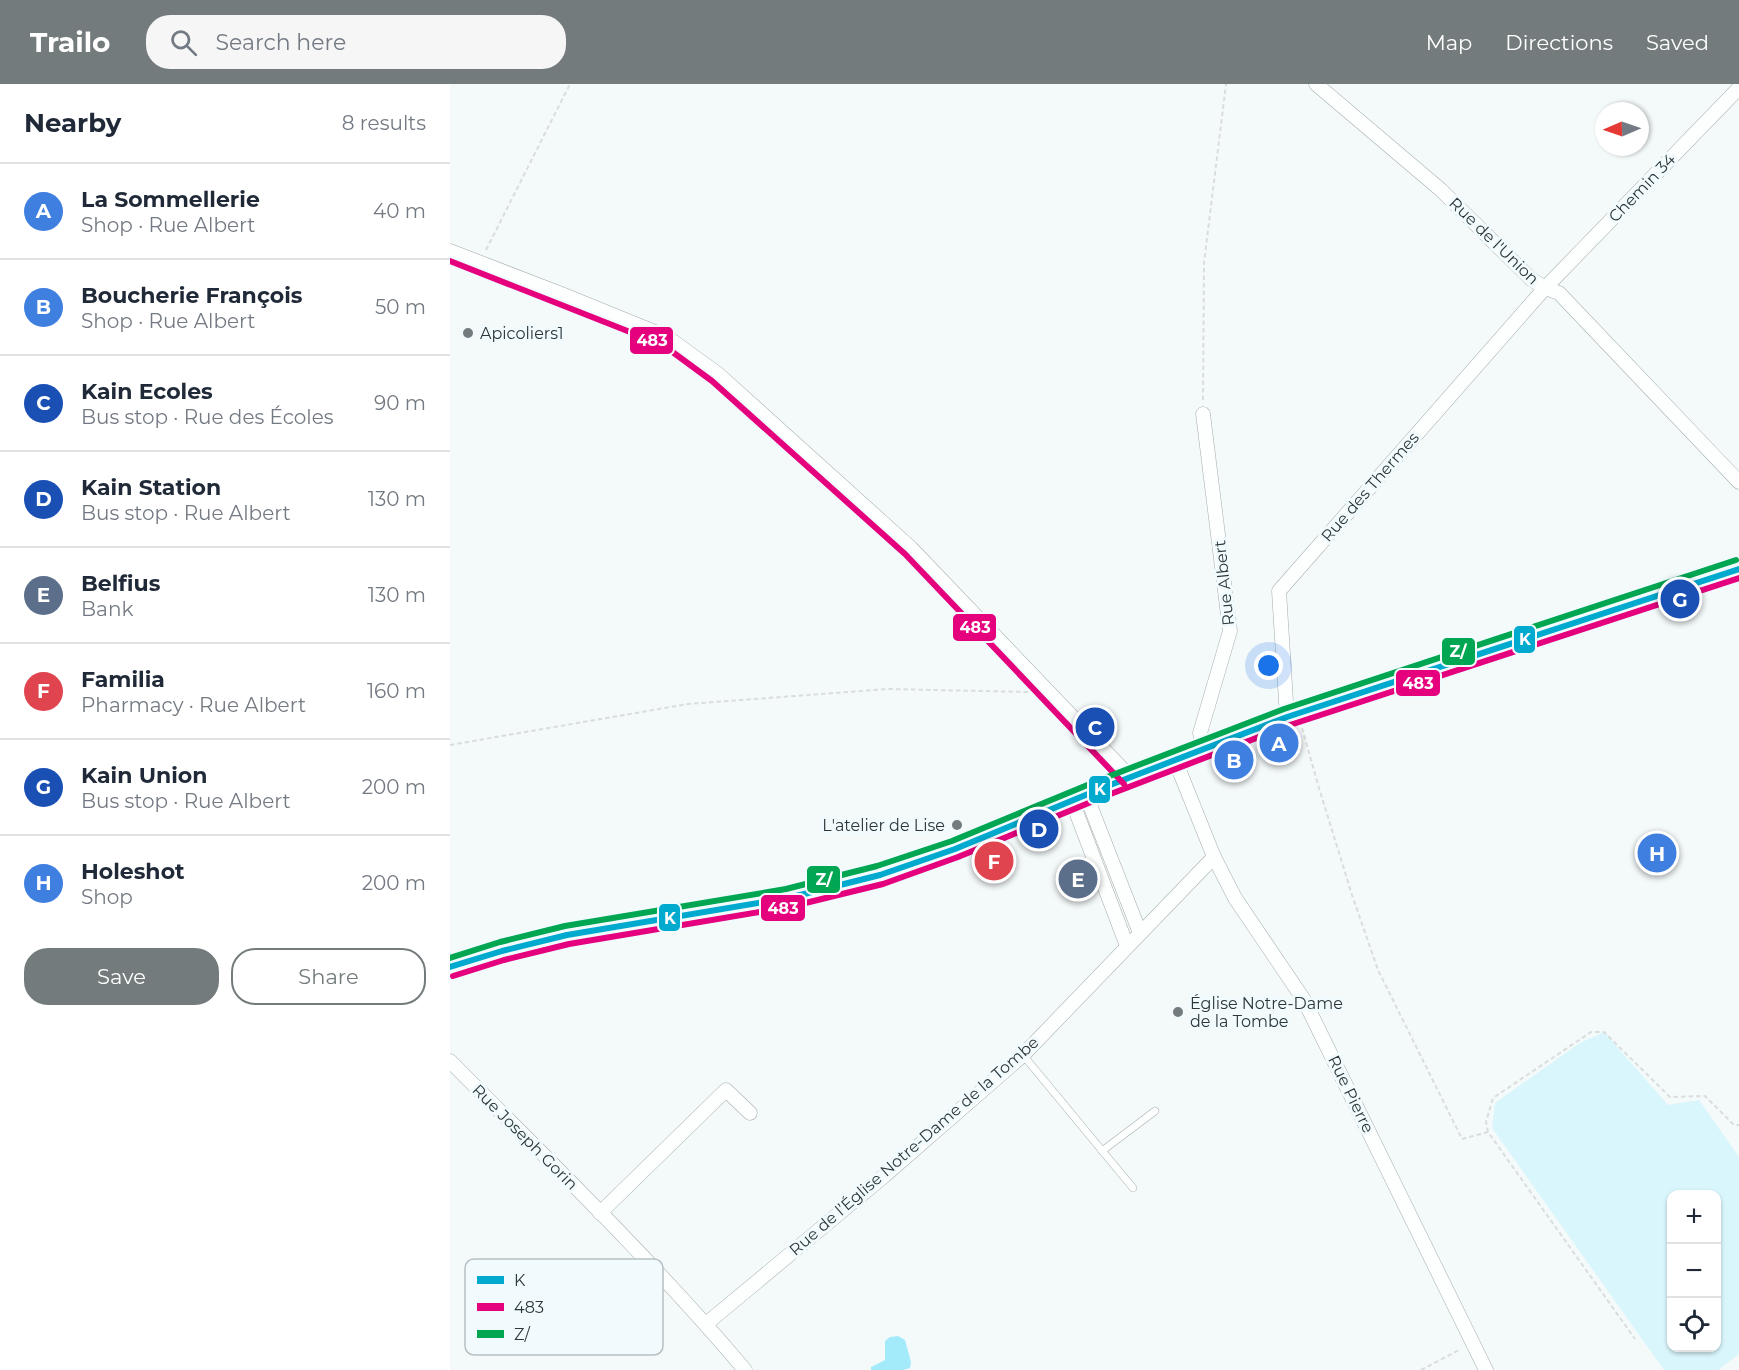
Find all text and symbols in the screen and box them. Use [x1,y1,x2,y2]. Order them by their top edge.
search box [146,15,566,69]
text: Trailo [30,25,110,59]
icon: search [167,26,200,59]
text: Search here [215,29,346,56]
text: Map [1426,30,1472,55]
text: Directions [1505,30,1613,55]
text: Saved [1646,30,1709,55]
north arrow [1595,102,1649,156]
text: Nearby [24,107,121,139]
text: 8 results [342,111,426,135]
street label: Chemin 34 [1605,150,1680,226]
text: La Sommellerie [81,186,260,213]
street label: Rue de l'Union [1445,194,1543,288]
text: A [36,199,51,223]
text: 40 m [373,199,426,223]
text: Shop · Rue Albert [81,213,255,237]
text: Boucherie François [81,282,302,309]
text: B [36,295,51,319]
text: 50 m [375,295,426,319]
text: Shop · Rue Albert [81,309,255,333]
place label: Apicoliers1 [480,324,564,343]
marker: Apicoliers1 [461,326,475,340]
line badge: 483 [629,326,674,355]
text: 483 [636,331,668,350]
text: Kain Ecoles [81,378,213,405]
text: C [36,391,51,415]
text: 90 m [374,391,426,415]
text: Bus stop · Rue des Écoles [81,405,334,429]
street label: Rue des Thermes [1317,428,1423,546]
text: Kain Station [81,474,221,501]
text: D [35,487,52,511]
text: 130 m [368,487,426,511]
text: Bus stop · Rue Albert [81,501,291,525]
street label: Rue Albert [1210,539,1238,627]
text: Belfius [81,570,160,597]
pin: G [1660,576,1700,622]
text: E [37,583,50,607]
text: 130 m [368,583,426,607]
text: Bank [81,597,133,621]
line badge: 483 [952,613,997,642]
text: 483 [959,618,991,637]
line badge: K [1513,625,1536,654]
text: K [1519,630,1532,649]
line badge: Z/ [1441,637,1476,666]
text: Z/ [1449,642,1467,661]
your location [1254,651,1283,680]
text: Familia [81,666,165,693]
line badge: 483 [1395,669,1441,697]
text: 483 [1402,674,1434,693]
text: F [37,679,50,703]
text: 160 m [367,679,426,703]
text: Pharmacy · Rue Albert [81,693,306,717]
pin: C [1076,704,1114,750]
pin: A [1260,720,1298,766]
pin: B [1214,738,1254,782]
text: Kain Union [81,762,207,789]
text: G [36,775,51,799]
text: 200 m [362,775,426,799]
line badge: K [1088,775,1111,804]
text: K [1094,780,1107,799]
text: Bus stop · Rue Albert [81,789,291,813]
pin: D [1020,806,1058,852]
place label: L'atelier de Lise [822,816,945,835]
marker: L'atelier de Lise [950,818,964,832]
pin: H [1638,830,1676,876]
pin: F [974,838,1014,884]
pin: E [1058,856,1098,902]
text: Holeshot [81,858,185,885]
line badge: Z/ [806,865,841,894]
text: Z/ [815,870,833,889]
text: H [35,871,52,895]
text: 200 m [362,871,426,895]
text: Shop [81,885,133,909]
line badge: 483 [760,894,806,922]
text: 483 [767,899,799,918]
line badge: K [658,903,681,932]
text: K [664,909,677,928]
button: Save [24,948,219,1005]
button: Share [231,948,426,1005]
place label: Église Notre-Dame de la Tombe [1190,994,1343,1031]
marker: Église Notre-Dame de la Tombe [1171,1005,1185,1019]
street label: Rue de l’Église Notre-Dame de la Tombe [785,1033,1043,1259]
street label: Rue Pierre [1324,1052,1378,1136]
street label: Rue Joseph Gorin [468,1080,582,1194]
map controls [1667,1190,1721,1352]
button: + [1667,1190,1721,1244]
button: − [1667,1244,1721,1298]
legend [465,1259,663,1355]
text: K [514,1271,526,1290]
text: 483 [514,1298,544,1317]
button: locate [1667,1298,1721,1352]
text: Z/ [514,1325,531,1344]

